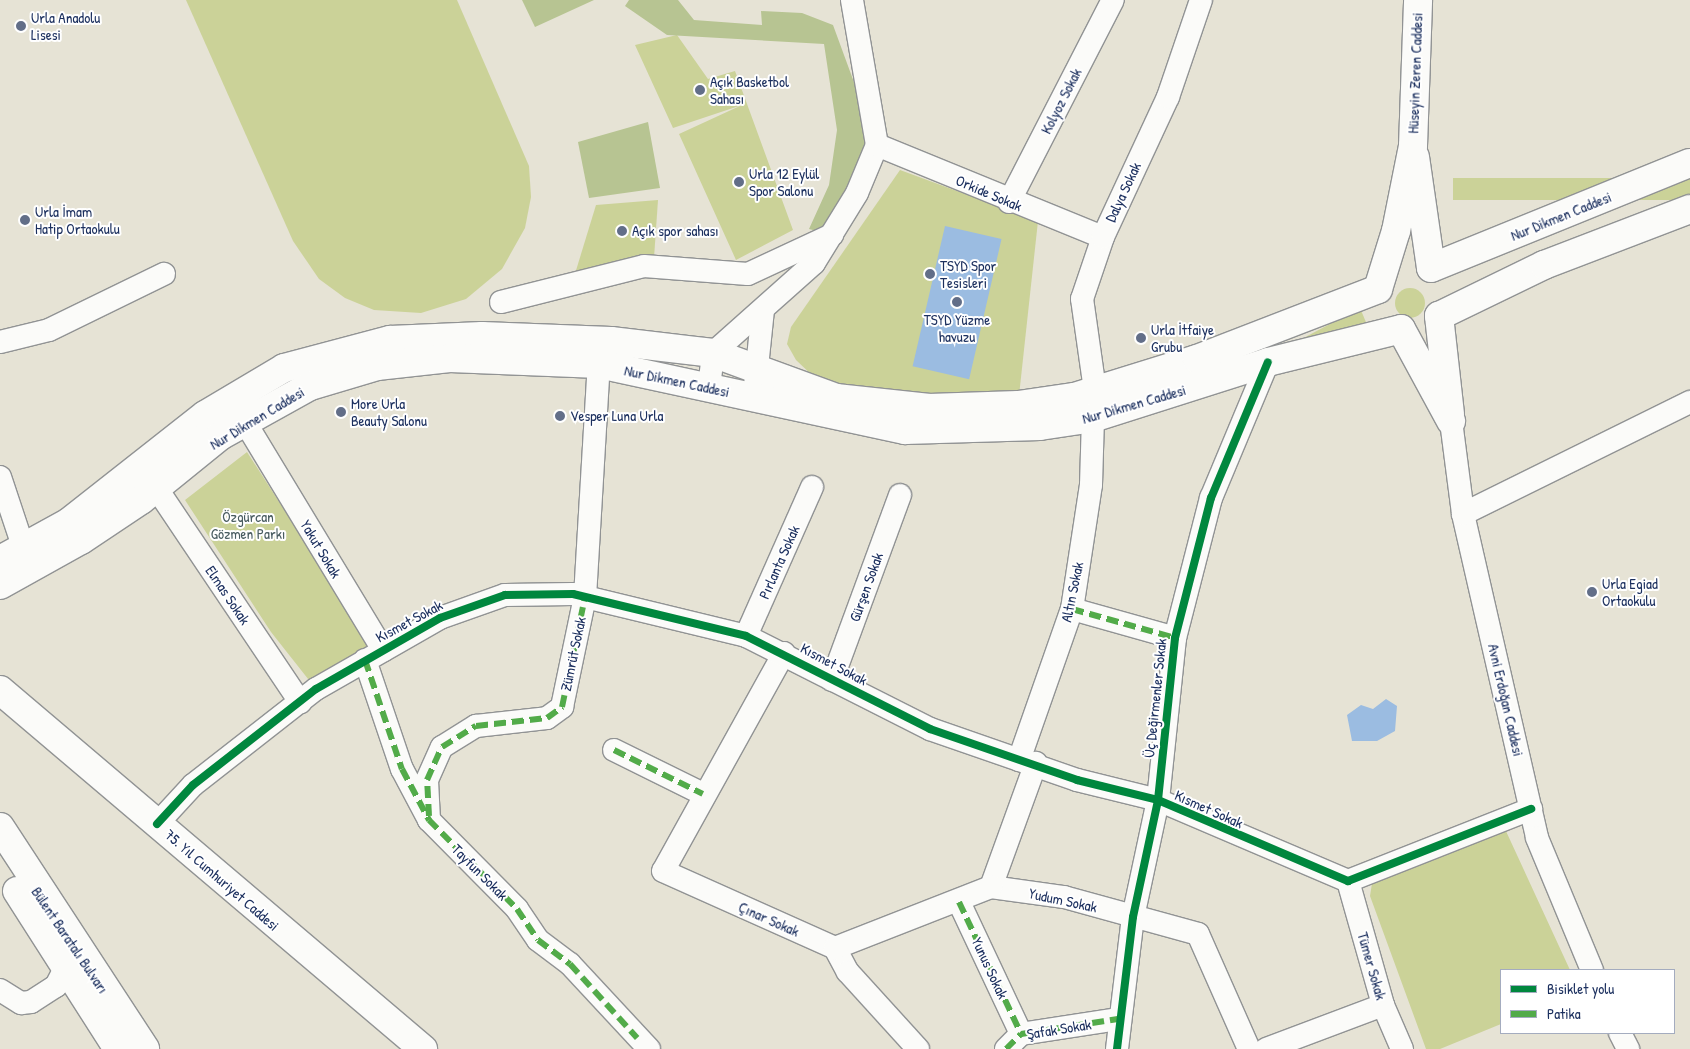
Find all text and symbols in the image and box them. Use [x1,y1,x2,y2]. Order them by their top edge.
place label: Urla Anadolu Lisesi [31,8,100,43]
street label: Hüseyin Zeren Caddesi [1404,12,1426,134]
marker: Urla Anadolu Lisesi [15,20,27,32]
street label: Kolyoz Sokak [1037,65,1085,137]
place label: Açık Basketbol Sahası [710,72,789,107]
marker: Açık Basketbol Sahası [694,84,706,96]
street label: Dalya Sokak [1101,159,1145,225]
place label: Urla 12 Eylül Spor Salonu [749,164,819,199]
street label: Orkide Sokak [953,171,1025,215]
marker: Urla 12 Eylül Spor Salonu [733,176,745,188]
street label: Nur Dikmen Caddesi [1508,188,1614,244]
place label: Urla İmam Hatip Ortaokulu [35,202,120,237]
marker: Urla İmam Hatip Ortaokulu [19,214,31,226]
place label: Açık spor sahası [632,222,719,240]
marker: Açık spor sahası [616,225,628,237]
place label: TSYD Spor Tesisleri [940,256,996,291]
marker: TSYD Spor Tesisleri [924,268,936,280]
marker: TSYD Yüzme havuzu [951,296,963,308]
place label: TSYD Yüzme havuzu [924,310,990,345]
place label: Urla İtfaiye Grubu [1151,320,1214,355]
marker: Urla İtfaiye Grubu [1135,332,1147,344]
street label: Nur Dikmen Caddesi [623,361,731,401]
street label: Nur Dikmen Caddesi [1080,381,1188,427]
street label: Nur Dikmen Caddesi [206,383,308,453]
place label: More Urla Beauty Salonu [351,394,427,429]
marker: More Urla Beauty Salonu [335,406,347,418]
place label: Vesper Luna Urla [570,407,663,425]
marker: Vesper Luna Urla [554,410,566,422]
park label: Özgürcan Gözmen Parkı [211,507,285,542]
street label: Yakut Sokak [297,517,345,581]
street label: Pırlanta Sokak [755,522,803,602]
street label: Gürşen Sokak [845,550,887,624]
street label: Altın Sokak [1057,560,1087,624]
street label: Elmas Sokak [202,562,254,628]
place label: Urla Egiad Ortaokulu [1602,574,1658,609]
marker: Urla Egiad Ortaokulu [1586,586,1598,598]
street label: Kısmet Sokak [373,596,445,646]
street label: Zümrüt Sokak [556,615,590,693]
street label: Üç Değirmenler Sokak [1140,637,1170,759]
street label: Kısmet Sokak [798,639,870,689]
street label: Avni Erdoğan Caddesi [1484,642,1528,758]
street label: Kısmet Sokak [1172,786,1246,832]
street label: 75. Yıl Cumhuriyet Caddesi [161,825,283,935]
street label: Tayfun Sokak [448,840,512,904]
street label: Bülent Baratalı Bulvarı [28,883,112,997]
street label: Yudum Sokak [1027,884,1099,916]
street label: Çınar Sokak [736,898,802,940]
street label: Tümer Sokak [1354,930,1390,1002]
street label: Yunus Sokak [968,934,1012,1002]
legend [1500,969,1675,1034]
text: Bisiklet yolu [1547,978,1614,999]
text: Patika [1547,1003,1581,1024]
street label: Şafak Sokak [1026,1015,1092,1043]

